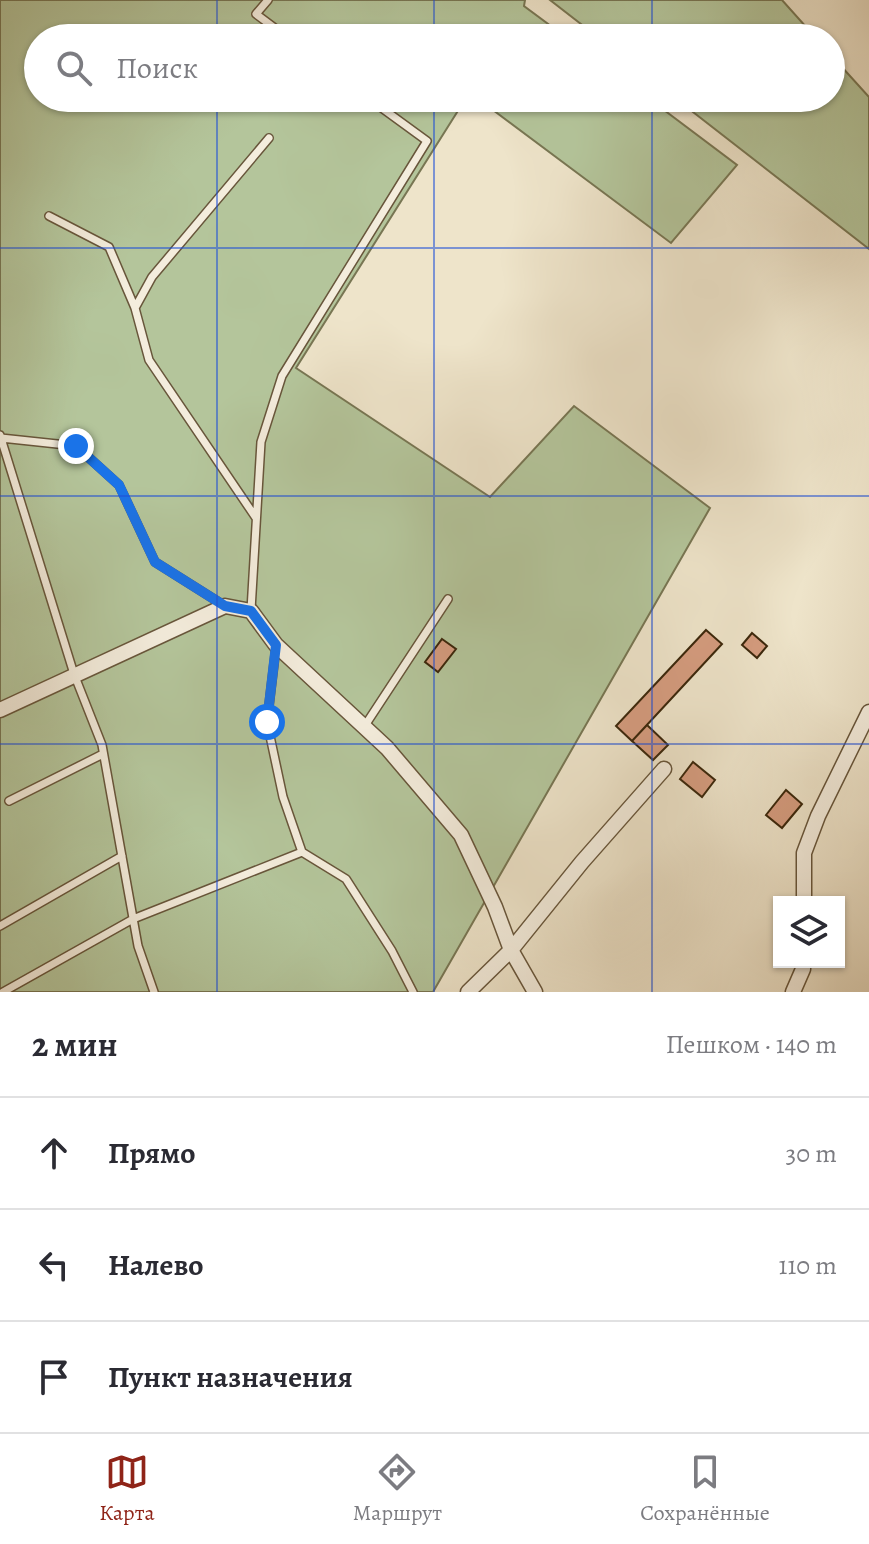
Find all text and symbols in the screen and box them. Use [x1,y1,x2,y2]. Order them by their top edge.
search box [24,24,845,112]
icon: search [52,46,96,90]
text: Поиск [116,48,198,88]
route end [58,428,94,464]
route start [249,704,285,740]
map controls [773,896,845,968]
button: layers [773,896,845,968]
text: 2 мин [32,1021,118,1068]
text: Пешком · 140 m [666,1027,837,1062]
icon: ahead [32,1131,76,1175]
text: Прямо [108,1133,195,1173]
text: 30 m [786,1136,837,1171]
icon: left [32,1243,76,1287]
text: Налево [108,1245,203,1285]
text: 110 m [779,1248,837,1283]
icon: arrive [32,1355,76,1399]
text: Пункт назначения [108,1357,353,1397]
tab: Карта [99,1450,155,1528]
tab: Маршрут [353,1450,442,1528]
tab: Сохранённые [640,1450,770,1528]

